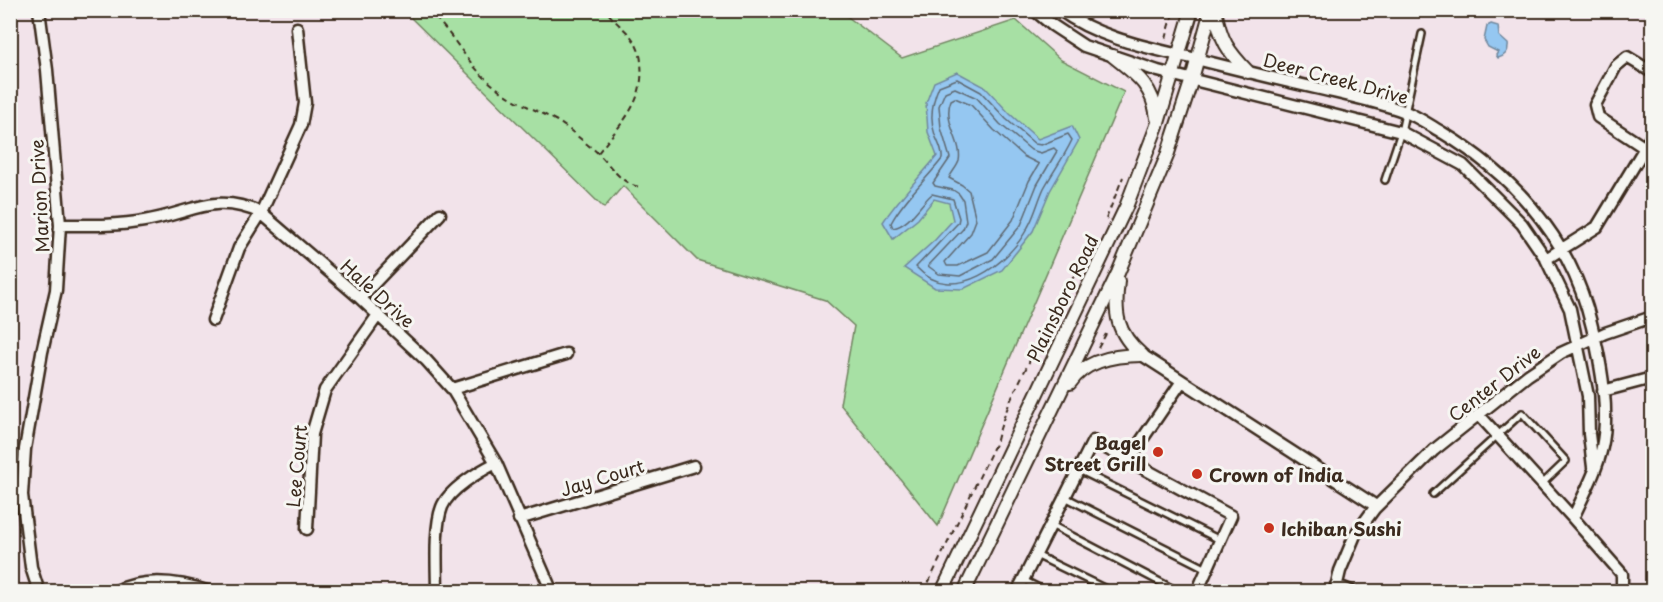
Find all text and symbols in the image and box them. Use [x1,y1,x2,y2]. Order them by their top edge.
street label: Deer Creek Drive [1260,46,1412,110]
street label: Marion Drive [23,139,55,253]
street label: Plainsboro Road [1019,230,1105,366]
street label: Hale Drive [335,252,421,334]
street label: Center Drive [1442,338,1546,428]
street label: Lee Court [279,424,313,508]
place label: Bagel Street Grill [1044,429,1146,477]
marker: Bagel Street Grill [1151,445,1165,459]
street label: Jay Court [557,451,647,503]
place label: Crown of India [1209,461,1344,488]
marker: Crown of India [1190,467,1204,481]
place label: Ichiban Sushi [1281,515,1402,542]
marker: Ichiban Sushi [1262,521,1276,535]

